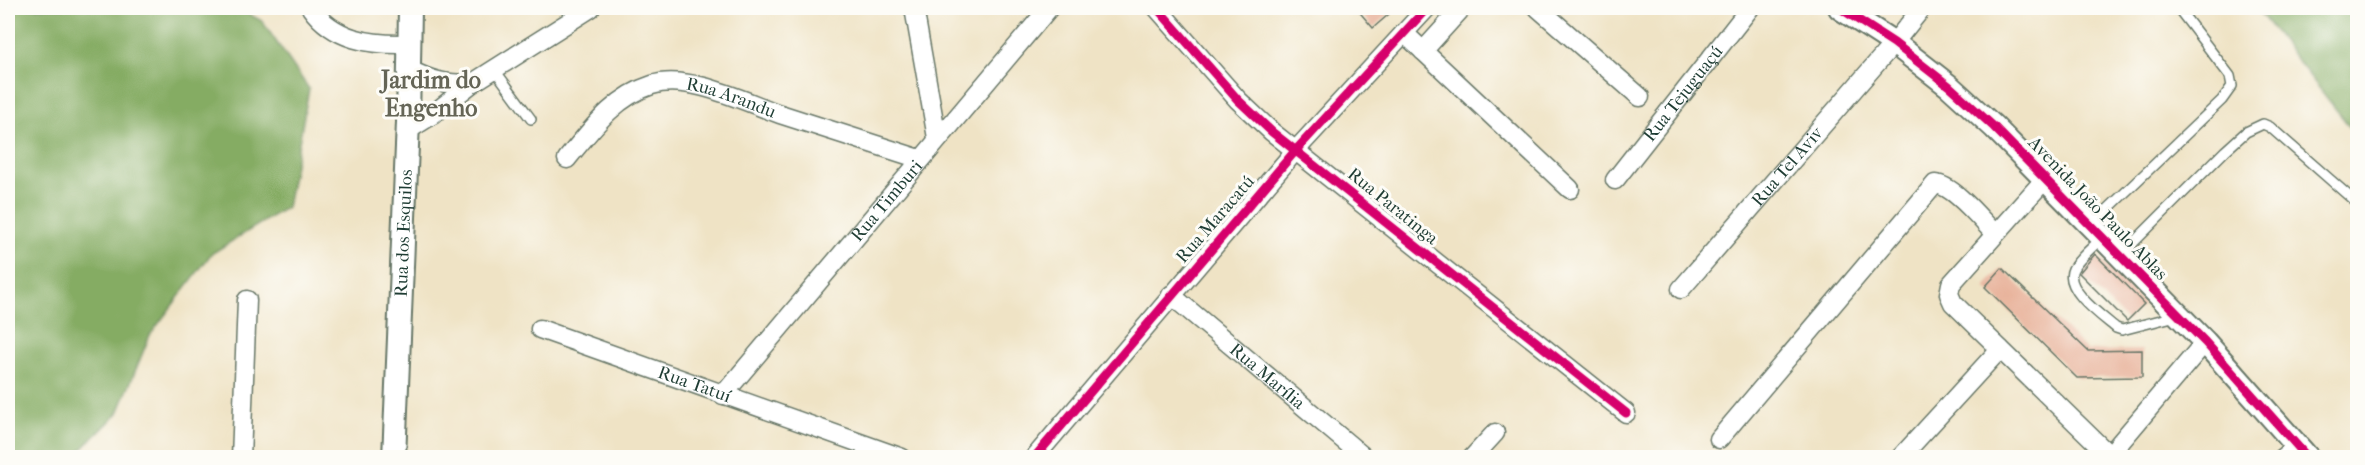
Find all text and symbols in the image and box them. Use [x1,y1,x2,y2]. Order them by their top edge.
street label: Rua Tejuguaçú [1639,42,1727,146]
district label: Jardim do Engenho [379,66,481,122]
street label: Rua Arandu [684,73,779,123]
street label: Rua Tel Aviv [1747,122,1828,211]
street label: Avenida João Paulo Ablas [2023,132,2172,285]
street label: Rua Timburi [847,156,928,246]
street label: Rua Paratinga [1343,164,1443,250]
street label: Rua dos Esquilos [391,169,417,297]
street label: Rua Maracatú [1172,171,1259,267]
street label: Rua Marília [1225,339,1309,414]
street label: Rua Tatuí [655,362,734,407]

